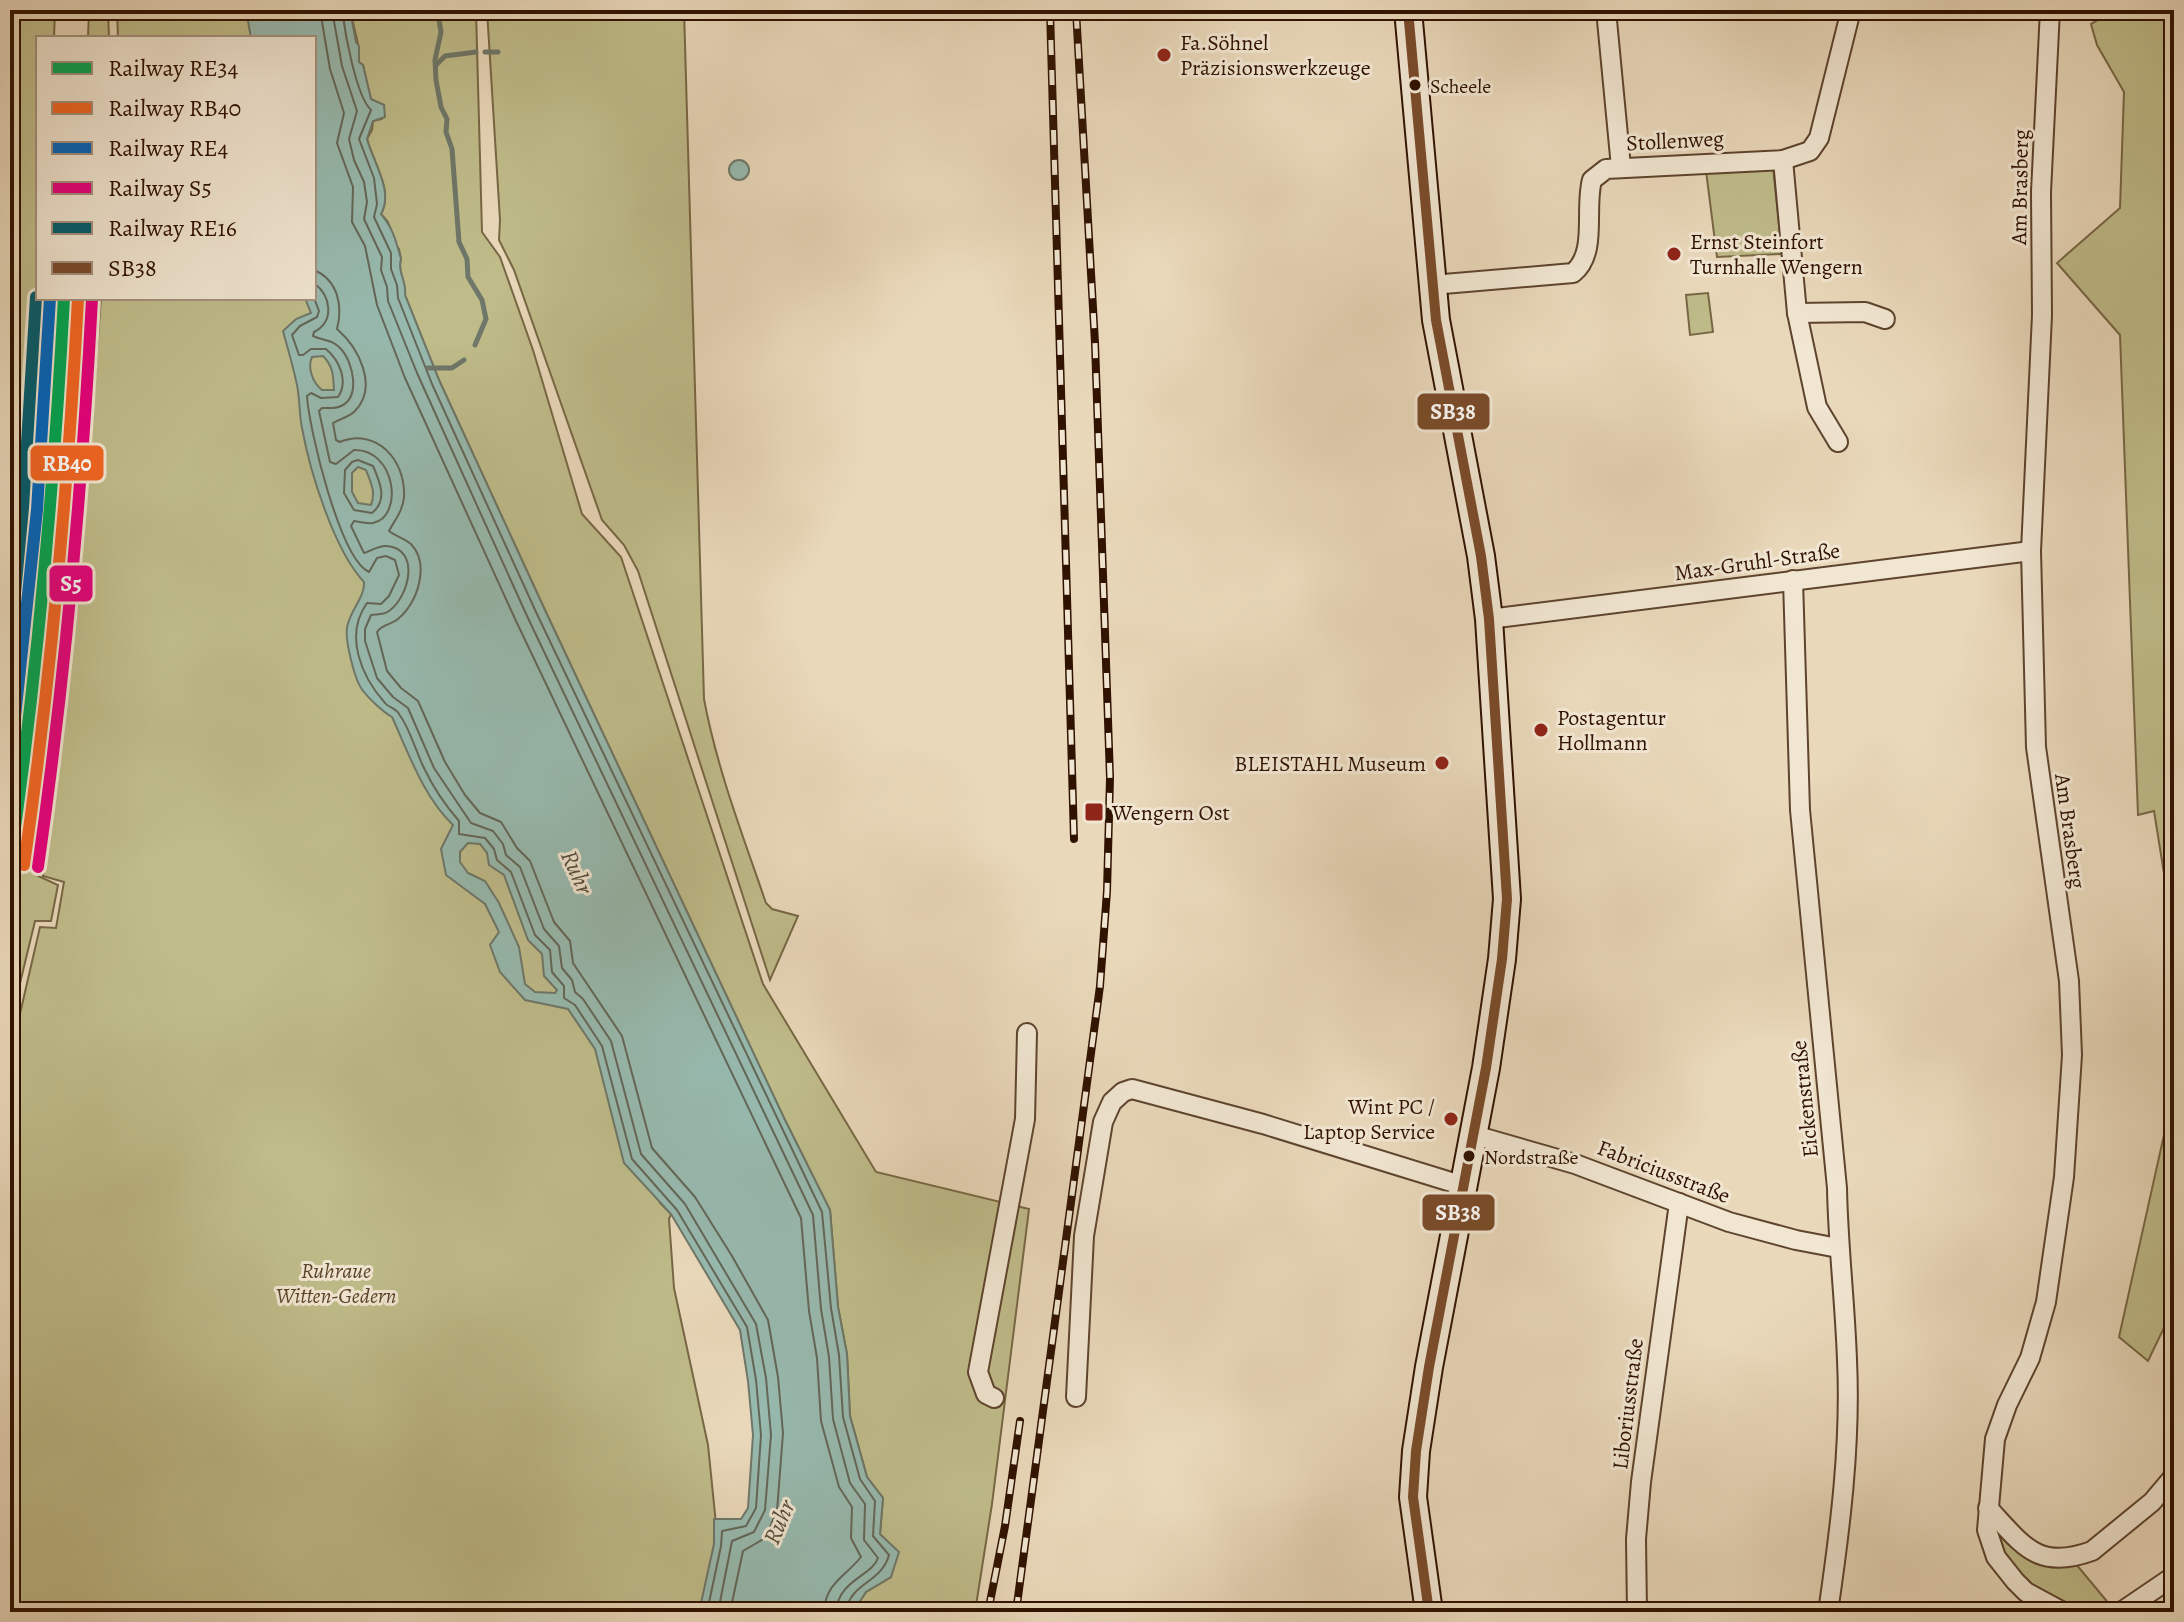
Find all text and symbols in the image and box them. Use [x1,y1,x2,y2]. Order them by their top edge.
place label: Fa.Söhnel Präzisionswerkzeuge [1180,28,1371,83]
legend [36,36,316,300]
marker: Fa.Söhnel Präzisionswerkzeuge [1155,46,1173,64]
text: Railway RE34 [108,52,239,84]
place label: Scheele [1430,73,1491,100]
marker: Scheele [1407,77,1423,93]
text: Railway RB40 [108,92,241,124]
street label: Stollenweg [1625,123,1725,159]
street label: Am Brasberg [2004,129,2036,246]
text: Railway RE4 [108,132,229,164]
text: Railway S5 [108,172,212,204]
text: Railway RE16 [108,212,237,244]
place label: Ernst Steinfort Turnhalle Wengern [1690,227,1863,282]
marker: Ernst Steinfort Turnhalle Wengern [1665,245,1683,263]
text: SB38 [108,252,157,284]
line badge: SB38 [1416,392,1491,431]
text: SB38 [1430,397,1476,427]
line badge: RB40 [29,444,105,482]
text: RB40 [42,449,92,479]
street label: Max-Gruhl-Straße [1672,536,1842,588]
line badge: S5 [48,564,94,603]
text: S5 [60,569,82,599]
place label: Postagentur Hollmann [1557,703,1666,758]
marker: Postagentur Hollmann [1532,721,1550,739]
place label: BLEISTAHL Museum [1234,749,1426,779]
marker: BLEISTAHL Museum [1433,754,1451,772]
street label: Am Brasberg [2047,771,2093,891]
place label: Wengern Ost [1111,798,1230,828]
marker: Wengern Ost [1083,801,1105,823]
water label: Ruhr [553,845,601,900]
street label: Eickenstraße [1784,1039,1826,1159]
place label: Wint PC / Laptop Service [1303,1092,1435,1147]
marker: Wint PC / Laptop Service [1442,1110,1460,1128]
street label: Fabriciusstraße [1593,1133,1734,1211]
place label: Nordstraße [1484,1144,1578,1171]
marker: Nordstraße [1461,1148,1477,1164]
line badge: SB38 [1421,1193,1496,1232]
text: SB38 [1435,1198,1481,1228]
park label: Ruhraue Witten-Gedern [276,1256,396,1311]
street label: Liboriusstraße [1605,1337,1651,1472]
water label: Ruhr [755,1494,803,1549]

